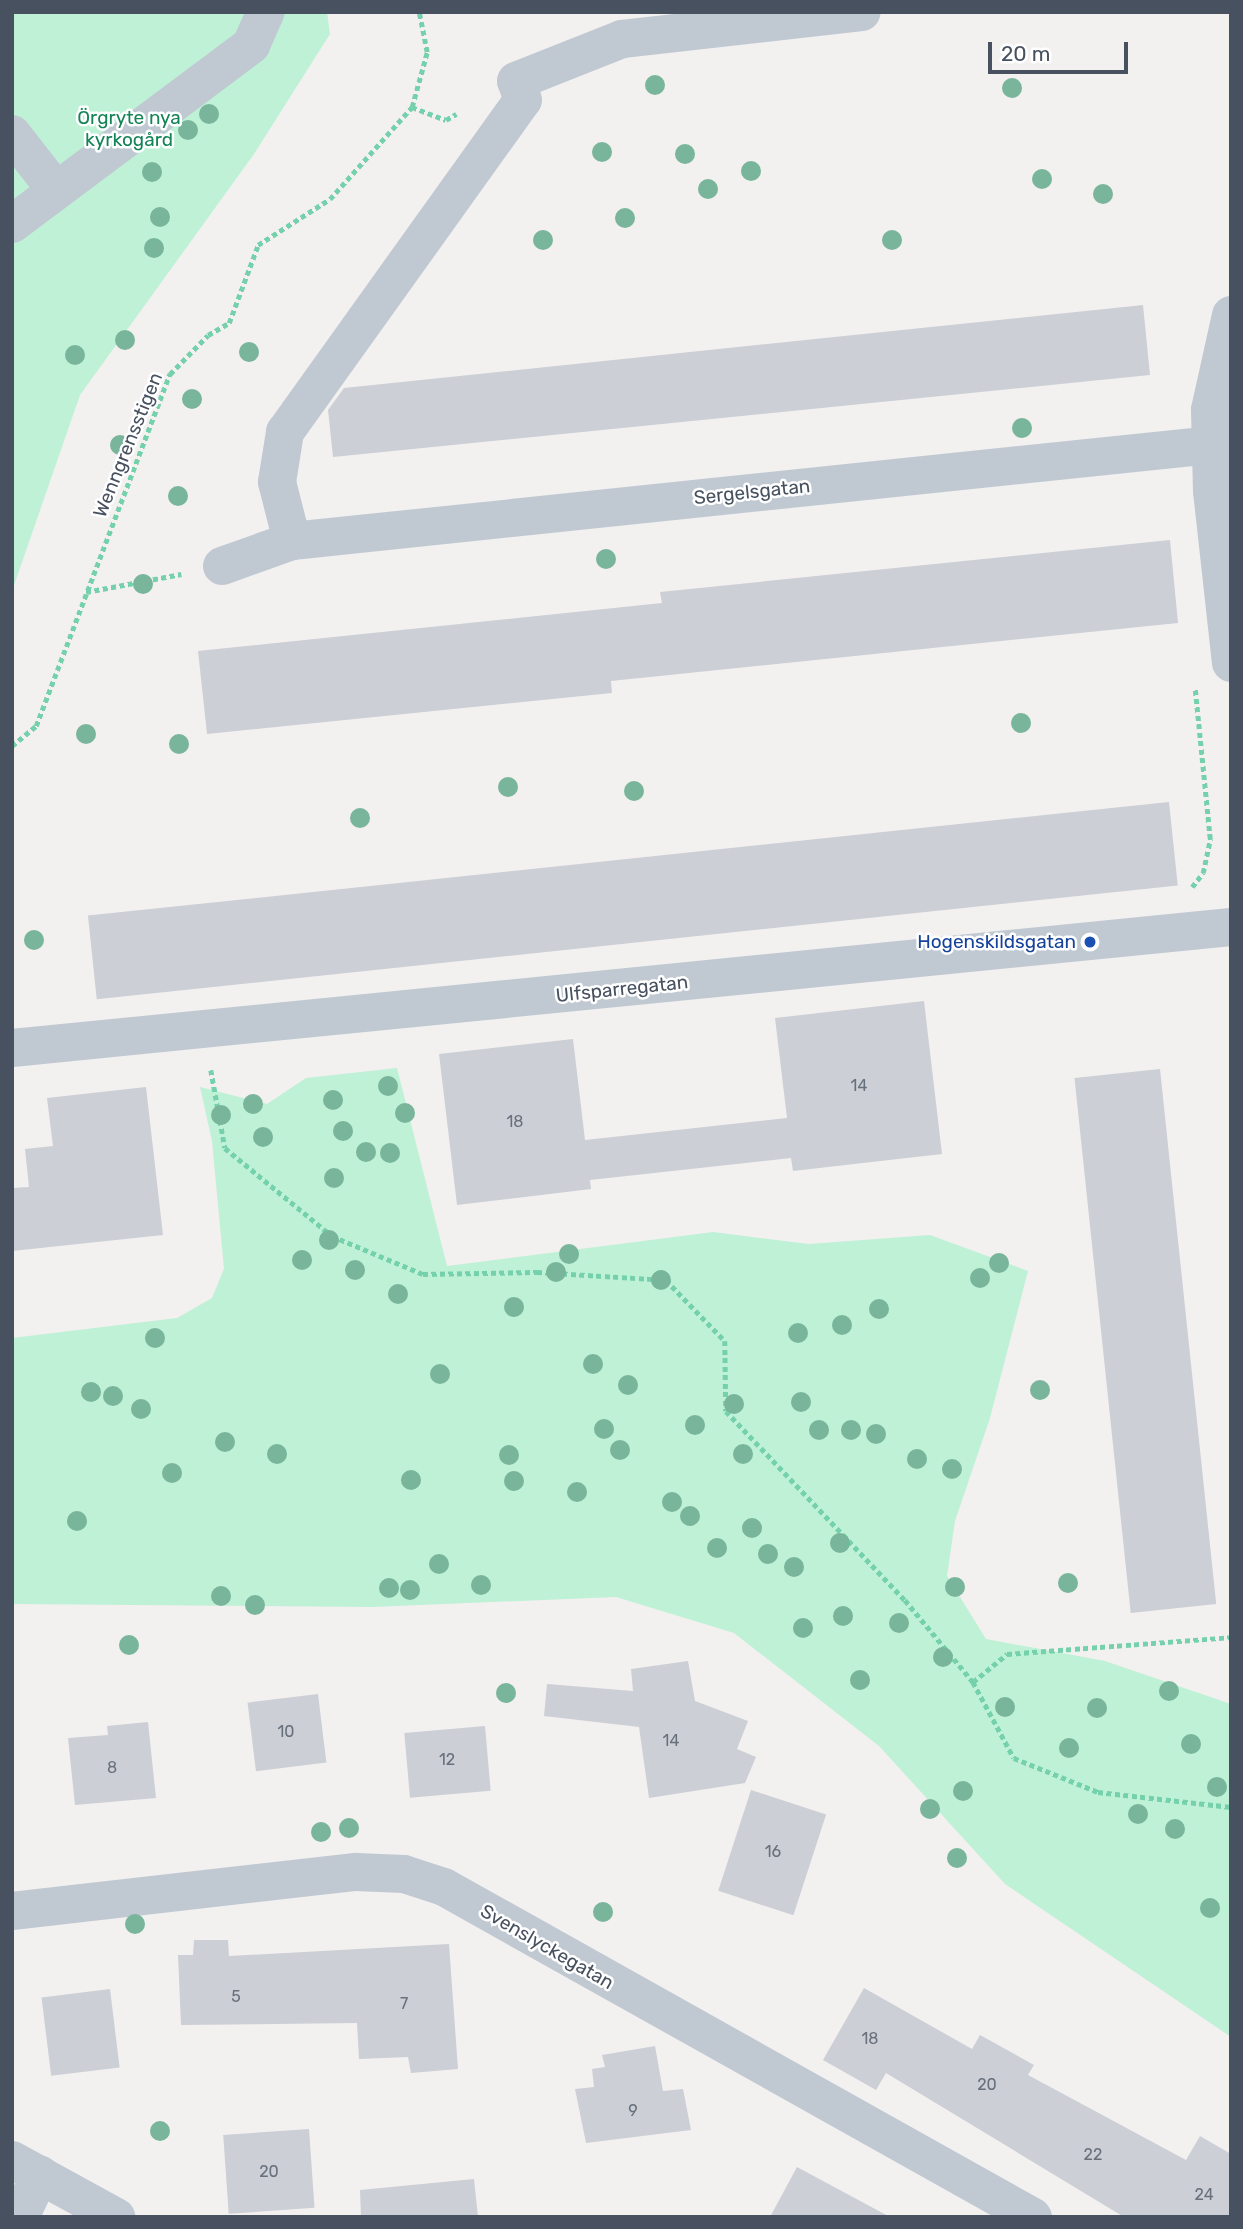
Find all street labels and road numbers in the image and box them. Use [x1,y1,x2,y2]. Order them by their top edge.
street label: Wenngrensstigen [89,369,167,521]
street label: Sergelsgatan [693,475,811,509]
street label: Ulfsparregatan [555,971,689,1007]
street label: Svenslyckegatan [476,1900,618,1994]

